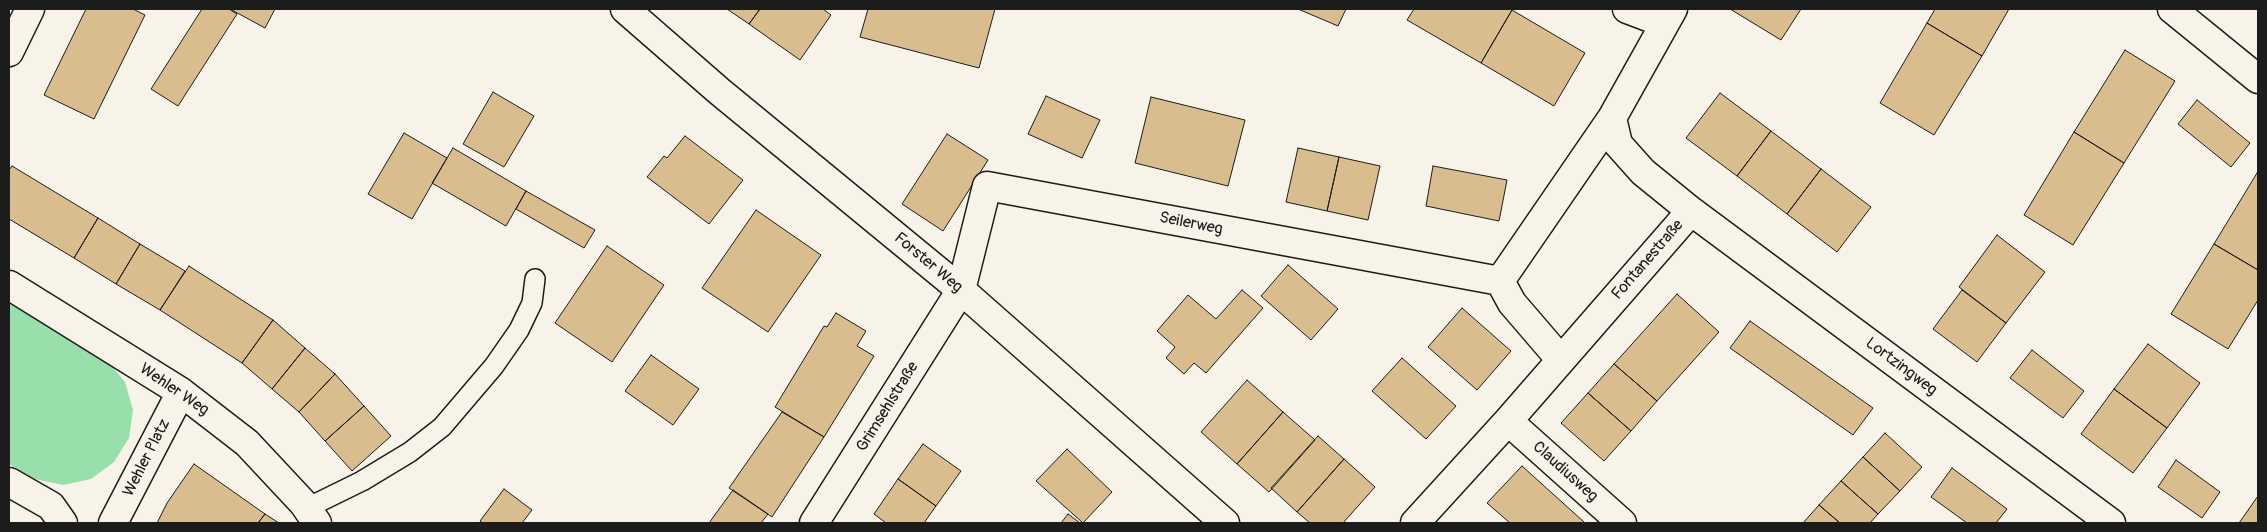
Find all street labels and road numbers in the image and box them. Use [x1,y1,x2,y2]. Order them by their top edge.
street label: Seilerweg [1158,208,1224,240]
street label: Fontanestraße [1608,216,1688,304]
street label: Forster Weg [890,229,966,297]
street label: Lortzingweg [1861,334,1941,400]
street label: Grimsehlstraße [853,358,923,456]
street label: Wehler Weg [136,360,212,420]
street label: Wehler Platz [119,416,175,500]
street label: Claudiusweg [1528,438,1602,506]

